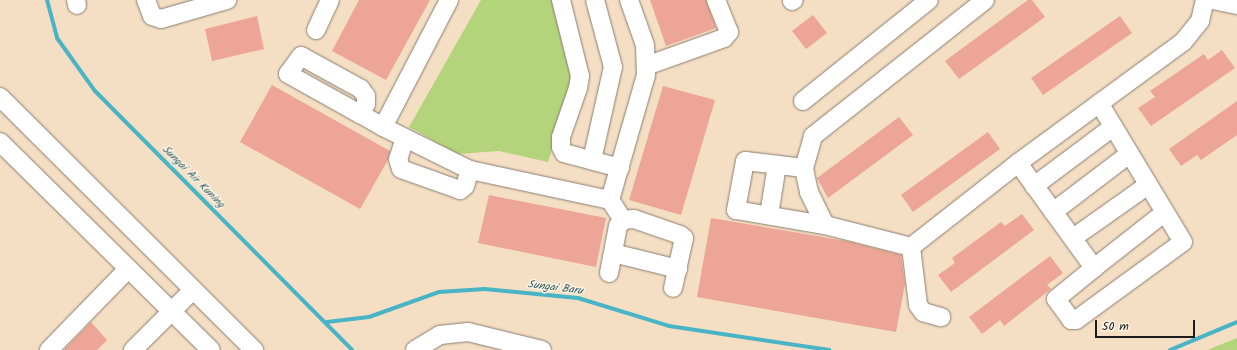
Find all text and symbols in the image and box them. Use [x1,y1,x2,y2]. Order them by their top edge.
water label: Sungai Air Kuning [159,143,227,211]
water label: Sungai Baru [527,278,583,298]
scale bar [1097,312,1197,338]
text: 50 m [1102,317,1129,336]

